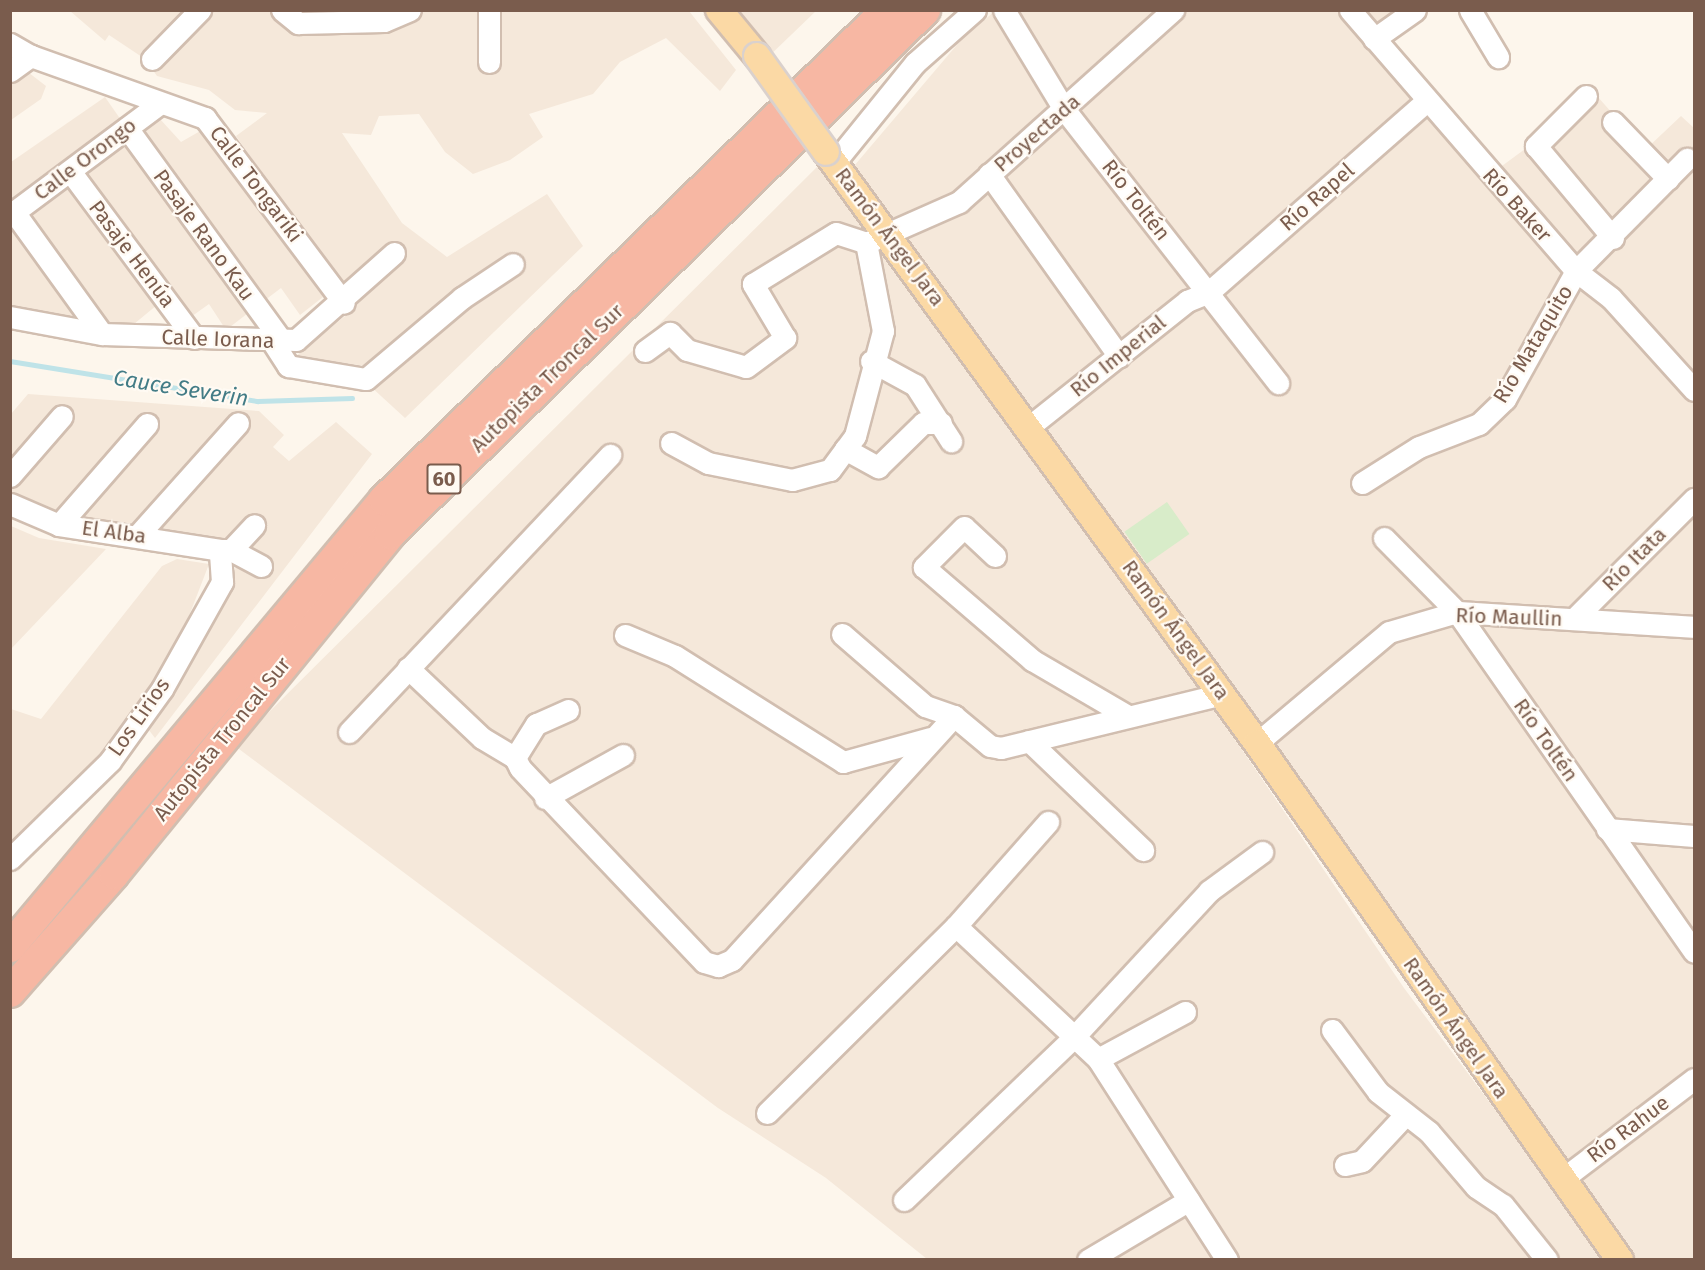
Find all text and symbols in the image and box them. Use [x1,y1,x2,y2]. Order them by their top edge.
street label: Proyectada [989,89,1085,177]
street label: Calle Orongo [29,112,141,206]
street label: Calle Tongariki [204,121,308,247]
street label: Río Toltén [1097,155,1175,245]
street label: Río Rapel [1275,158,1359,236]
street label: Ramón Ángel Jara [830,163,950,311]
street label: Río Baker [1477,163,1557,247]
street label: Pasaje Rano Kau [148,165,260,305]
street label: Pasaje Henúa [84,195,180,313]
street label: Río Mataquito [1488,280,1578,408]
street label: Autopista Troncal Sur [465,298,629,458]
street label: Río Imperial [1065,310,1171,402]
street label: Calle Iorana [161,324,275,354]
water label: Cauce Severin [112,364,250,412]
road number: 60 [426,462,462,496]
street label: El Alba [80,515,148,549]
street label: Río Itata [1597,522,1671,596]
street label: Ramón Ángel Jara [1117,555,1235,705]
street label: Río Maullin [1455,603,1563,631]
street label: Autopista Troncal Sur [148,652,296,826]
street label: Los Lirios [103,673,175,761]
street label: Río Toltén [1508,694,1584,786]
street label: Ramón Ángel Jara [1398,952,1514,1104]
street label: Río Rahue [1582,1090,1674,1168]

